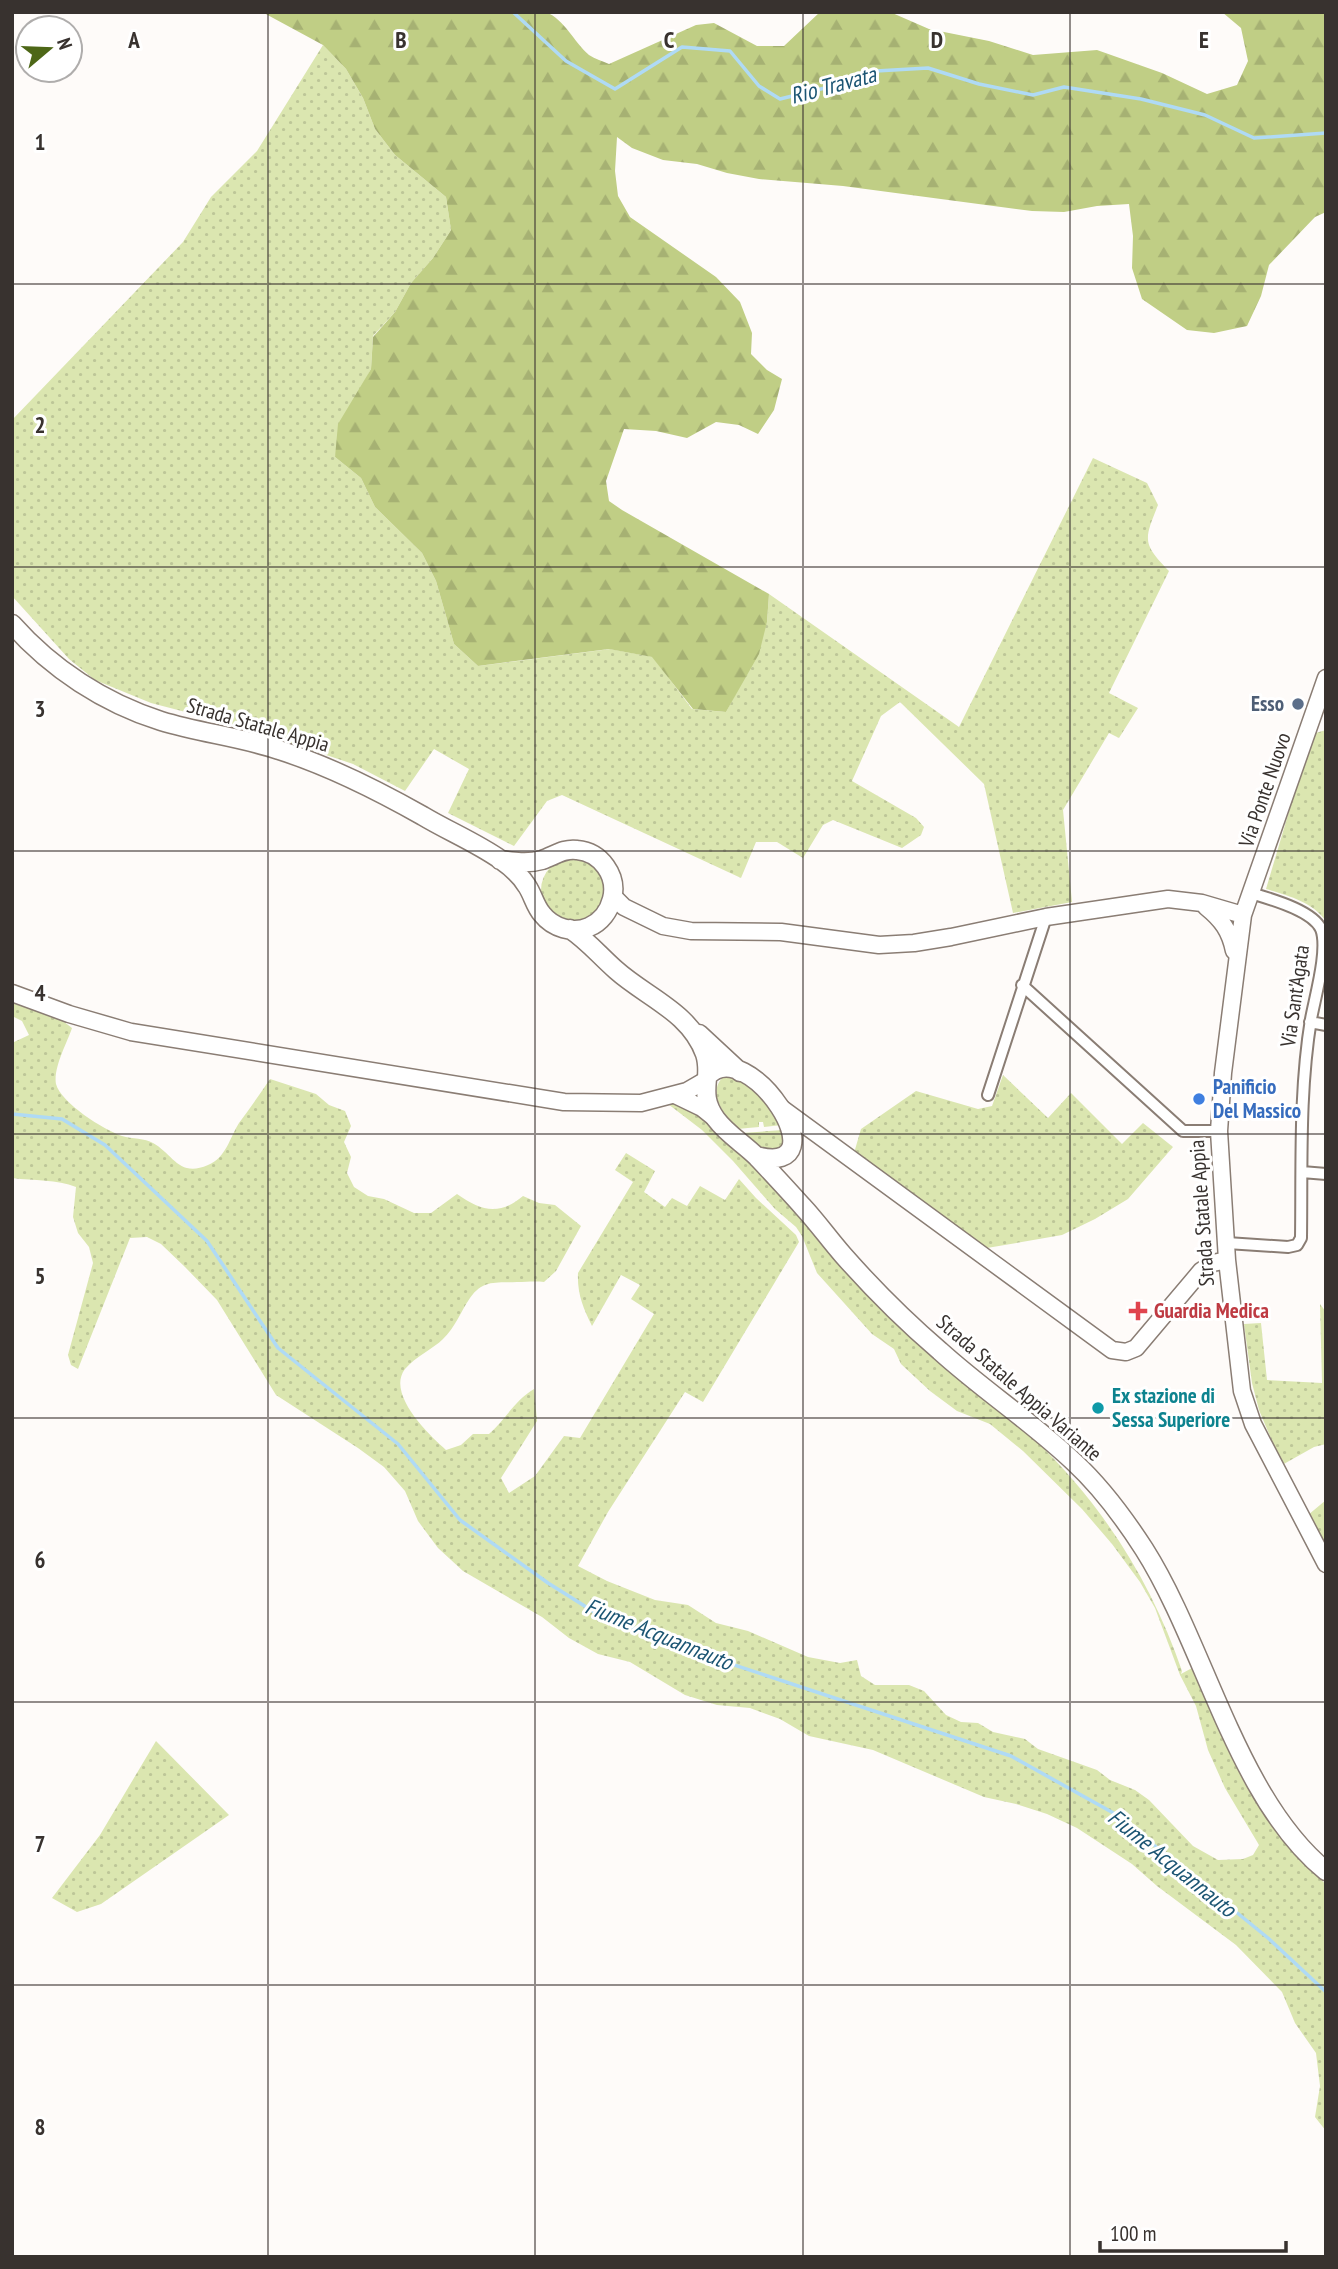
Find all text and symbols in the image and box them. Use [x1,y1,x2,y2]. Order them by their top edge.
north arrow [14,14,84,84]
text: A [127,25,140,54]
text: B [395,25,407,54]
text: C [664,25,675,54]
text: D [931,25,943,54]
text: E [1199,25,1209,54]
text: N [52,35,78,52]
water label: Rio Travata [787,59,881,110]
text: 1 [35,127,46,156]
text: 2 [35,410,46,439]
place label: Esso [1251,690,1284,717]
street label: Strada Statale Appia [184,691,332,758]
text: 3 [35,694,46,723]
marker: Esso [1290,696,1306,712]
street label: Via Ponte Nuovo [1232,729,1297,852]
street label: Via Sant'Agata [1274,943,1315,1050]
text: 4 [35,978,46,1007]
place label: Panificio Del Massico [1213,1073,1301,1124]
marker: Panificio Del Massico [1191,1091,1207,1107]
street label: Strada Statale Appia [1183,1139,1220,1287]
text: 5 [35,1261,46,1290]
place label: Guardia Medica [1154,1297,1269,1324]
marker: Guardia Medica [1128,1301,1148,1321]
street label: Strada Statale Appia Variante [931,1308,1108,1467]
place label: Ex stazione di Sessa Superiore [1112,1382,1230,1433]
marker: Ex stazione di Sessa Superiore [1090,1400,1106,1416]
text: 6 [35,1545,46,1574]
water label: Fiume Acquannauto [581,1591,739,1677]
water label: Fiume Acquannauto [1102,1802,1244,1924]
text: 7 [35,1829,46,1858]
text: 8 [35,2112,46,2141]
scale bar [1100,2210,1286,2254]
text: 100 m [1110,2220,1156,2247]

